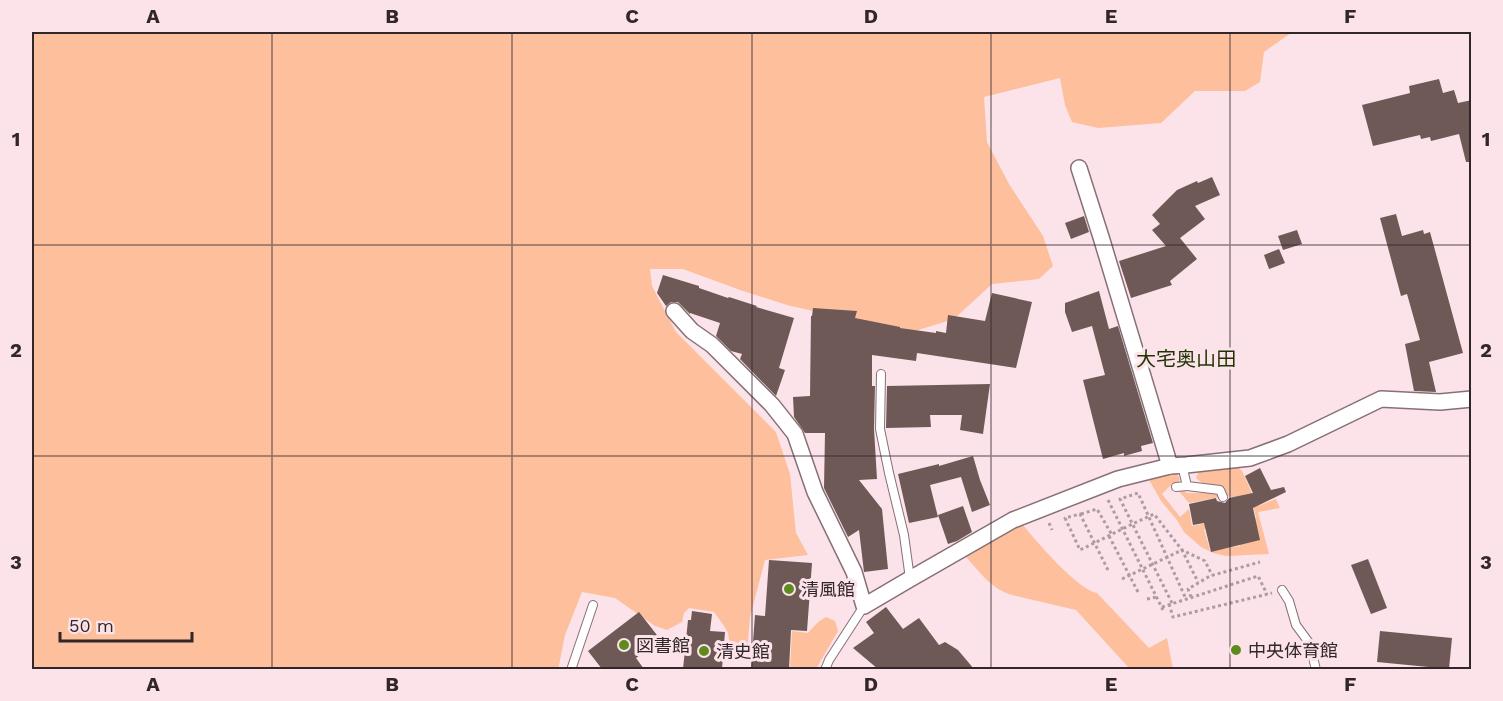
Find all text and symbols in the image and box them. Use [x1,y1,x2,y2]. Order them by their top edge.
text: A [146,4,160,28]
text: B [385,4,399,28]
text: C [625,4,639,28]
text: D [864,4,878,28]
text: E [1105,4,1117,28]
text: F [1344,4,1356,28]
text: 1 [12,127,20,151]
text: 1 [1482,127,1490,151]
text: 2 [10,338,22,362]
text: 2 [1480,338,1492,362]
district label: 大宅奥山田 [1136,347,1236,371]
text: 3 [10,550,22,574]
text: 3 [1480,550,1492,574]
place label: 清風館 [801,579,855,600]
marker: 清風館 [782,582,796,596]
scale bar [60,605,192,643]
text: 50 m [69,615,114,636]
place label: 図書館 [636,635,690,656]
marker: 図書館 [617,638,631,652]
place label: 中央体育館 [1248,640,1338,661]
place label: 清史館 [716,641,770,662]
marker: 中央体育館 [1229,643,1243,657]
marker: 清史館 [697,644,711,658]
text: A [146,672,160,696]
text: B [385,672,399,696]
text: C [625,672,639,696]
text: D [864,672,878,696]
text: E [1105,672,1117,696]
text: F [1344,672,1356,696]

